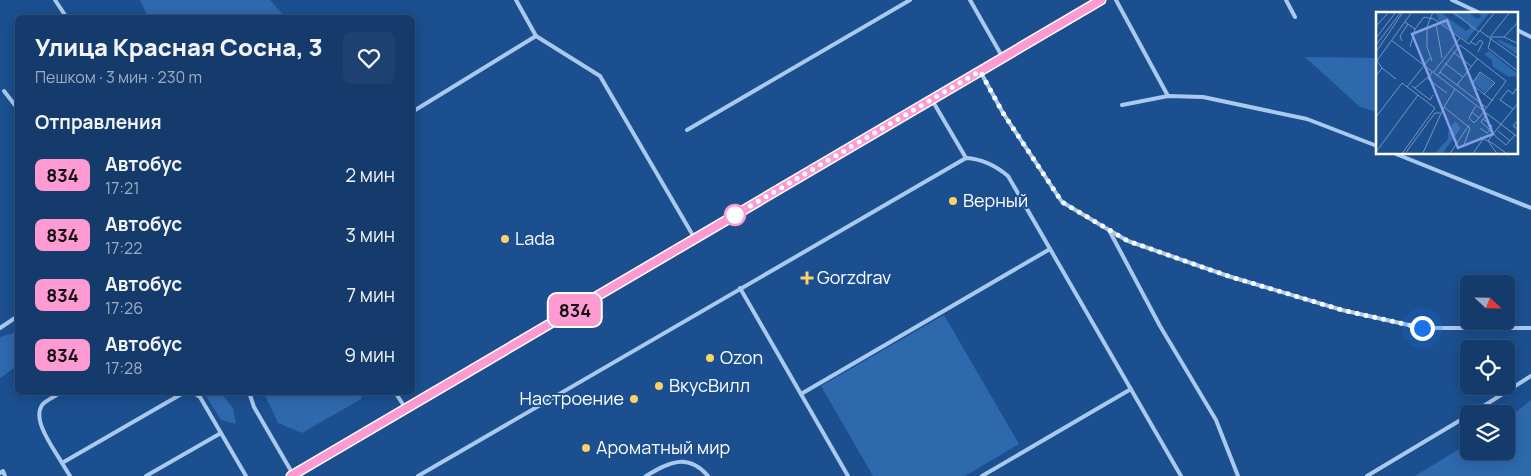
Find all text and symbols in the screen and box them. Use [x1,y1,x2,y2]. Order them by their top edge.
inset map [1376,12,1518,155]
text: Улица Красная Сосна, 3 [35,30,323,63]
button: heart [343,32,395,84]
text: Пешком · 3 мин · 230 m [35,66,202,88]
text: Отправления [35,109,162,135]
text: Автобус [105,151,182,177]
text: 2 мин [345,162,395,188]
text: 834 [46,163,79,187]
text: 17:21 [105,177,139,199]
place label: Верный [963,188,1028,212]
marker: Верный [947,195,959,207]
unlabelled marker [724,204,746,226]
text: Автобус [105,211,182,237]
text: 3 мин [346,222,395,248]
text: 834 [46,223,79,247]
place label: Lada [515,226,555,250]
marker: Lada [499,233,511,245]
text: 17:22 [105,237,142,259]
place label: Gorzdrav [817,265,891,289]
text: Автобус [105,271,182,297]
marker: Gorzdrav [801,272,813,284]
north arrow [1460,275,1515,330]
map controls [1460,275,1515,460]
text: 7 мин [346,282,395,308]
text: 834 [46,283,79,307]
line badge: 834 [546,294,604,326]
text: 17:26 [105,297,143,319]
text: 834 [559,298,591,322]
your location [1410,316,1435,341]
text: Автобус [105,331,182,357]
button: locate [1460,340,1515,395]
text: 9 мин [344,342,395,368]
text: 834 [46,343,79,367]
place label: Ozon [720,345,763,369]
marker: Ozon [704,352,716,364]
text: 17:28 [105,357,142,379]
place label: ВкусВилл [669,373,750,397]
marker: ВкусВилл [653,380,665,392]
place label: Настроение [520,386,624,410]
marker: Настроение [628,393,640,405]
button: layers [1460,405,1515,460]
place label: Ароматный мир [596,435,730,459]
marker: Ароматный мир [580,442,592,454]

